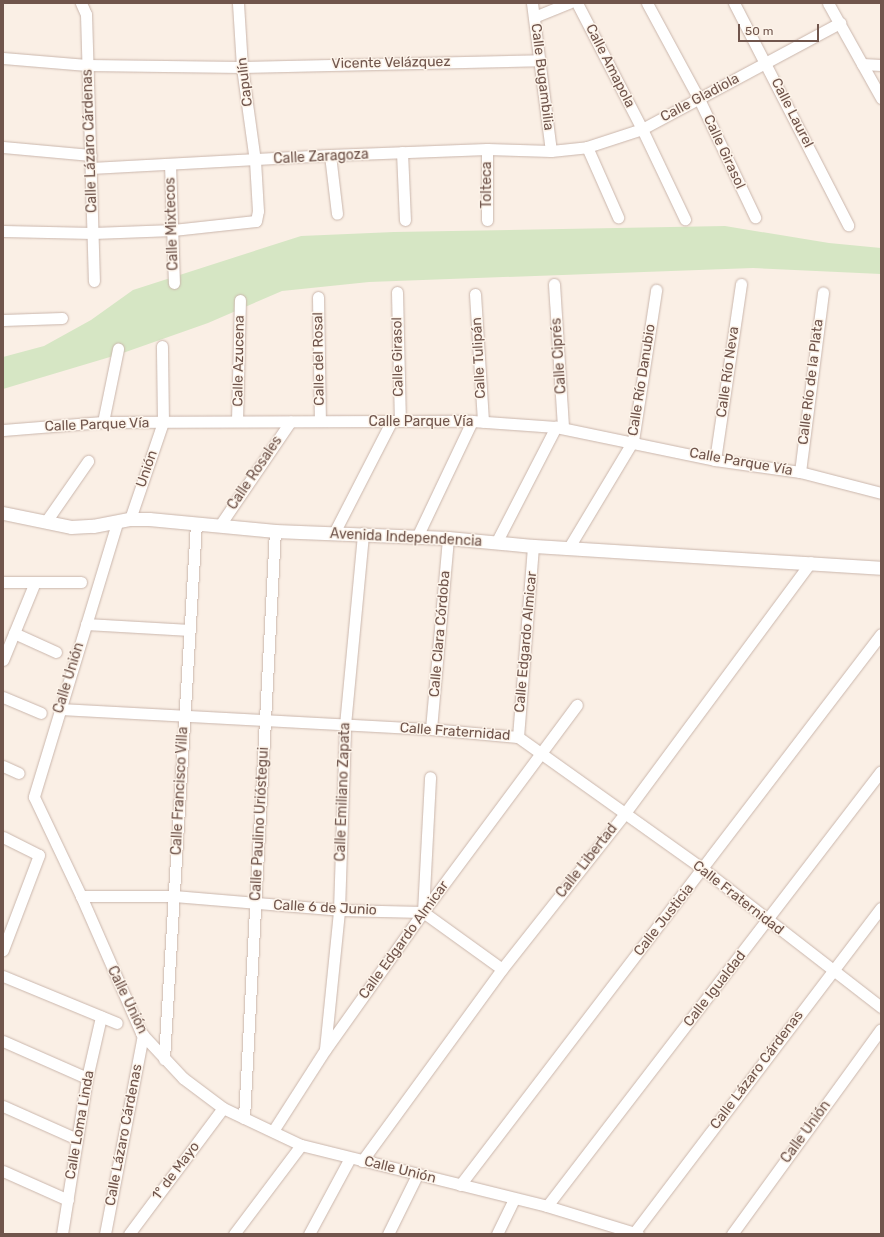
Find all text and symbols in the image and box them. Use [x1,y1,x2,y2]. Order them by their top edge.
scale bar [740,16,821,42]
street label: Calle Amapola [582,21,638,111]
street label: Calle Bugambilia [527,23,557,131]
text: 50 m [745,24,773,38]
street label: Vicente Velázquez [331,54,451,72]
street label: Capulín [234,57,256,107]
street label: Calle Lázaro Cárdenas [79,69,101,213]
street label: Calle Gladiola [658,70,742,126]
street label: Calle Laurel [767,76,817,150]
street label: Calle Girasol [700,112,748,192]
street label: Calle Zaragoza [273,146,369,168]
street label: Tolteca [479,162,495,208]
street label: Calle Mixtecos [162,177,182,271]
street label: Calle del Rosal [310,312,328,406]
street label: Calle Azucena [230,315,248,407]
street label: Calle Girasol [389,317,407,397]
street label: Calle Tulipán [468,317,490,399]
street label: Calle Ciprés [548,317,570,395]
street label: Calle Río de la Plata [795,318,827,446]
street label: Calle Río Danubio [625,323,659,437]
street label: Calle Río Neva [713,325,743,419]
street label: Calle Parque Vía [368,414,474,430]
street label: Calle Parque Vía [44,415,150,435]
street label: Calle Rosales [224,433,286,513]
street label: Calle Parque Vía [688,445,794,479]
street label: Unión [133,448,161,490]
street label: Avenida Independencia [330,526,482,550]
street label: Calle Clara Córdoba [426,570,454,698]
street label: Calle Edgardo Almicar [511,570,541,714]
street label: Calle Unión [50,640,88,716]
street label: Calle Fraternidad [399,720,511,744]
street label: Calle Emiliano Zapata [332,722,354,862]
street label: Calle Francisco Villa [168,726,192,856]
street label: Calle Paulino Urióstegui [248,747,272,901]
street label: Calle Libertad [553,821,621,901]
street label: Calle Fraternidad [689,857,787,939]
street label: Calle Edgardo Almicar [355,877,453,1003]
street label: Calle Justicia [631,880,697,960]
street label: Calle 6 de Junio [273,897,377,919]
street label: Calle Igualdad [680,948,750,1030]
street label: Calle Unión [103,963,151,1037]
street label: Calle Lázaro Cárdenas [707,1007,807,1133]
street label: Calle Lázaro Cárdenas [102,1063,146,1207]
street label: Calle Loma Linda [62,1069,98,1181]
street label: Calle Unión [778,1097,834,1167]
street label: 1° de Mayo [149,1139,203,1203]
street label: Calle Unión [362,1153,438,1187]

